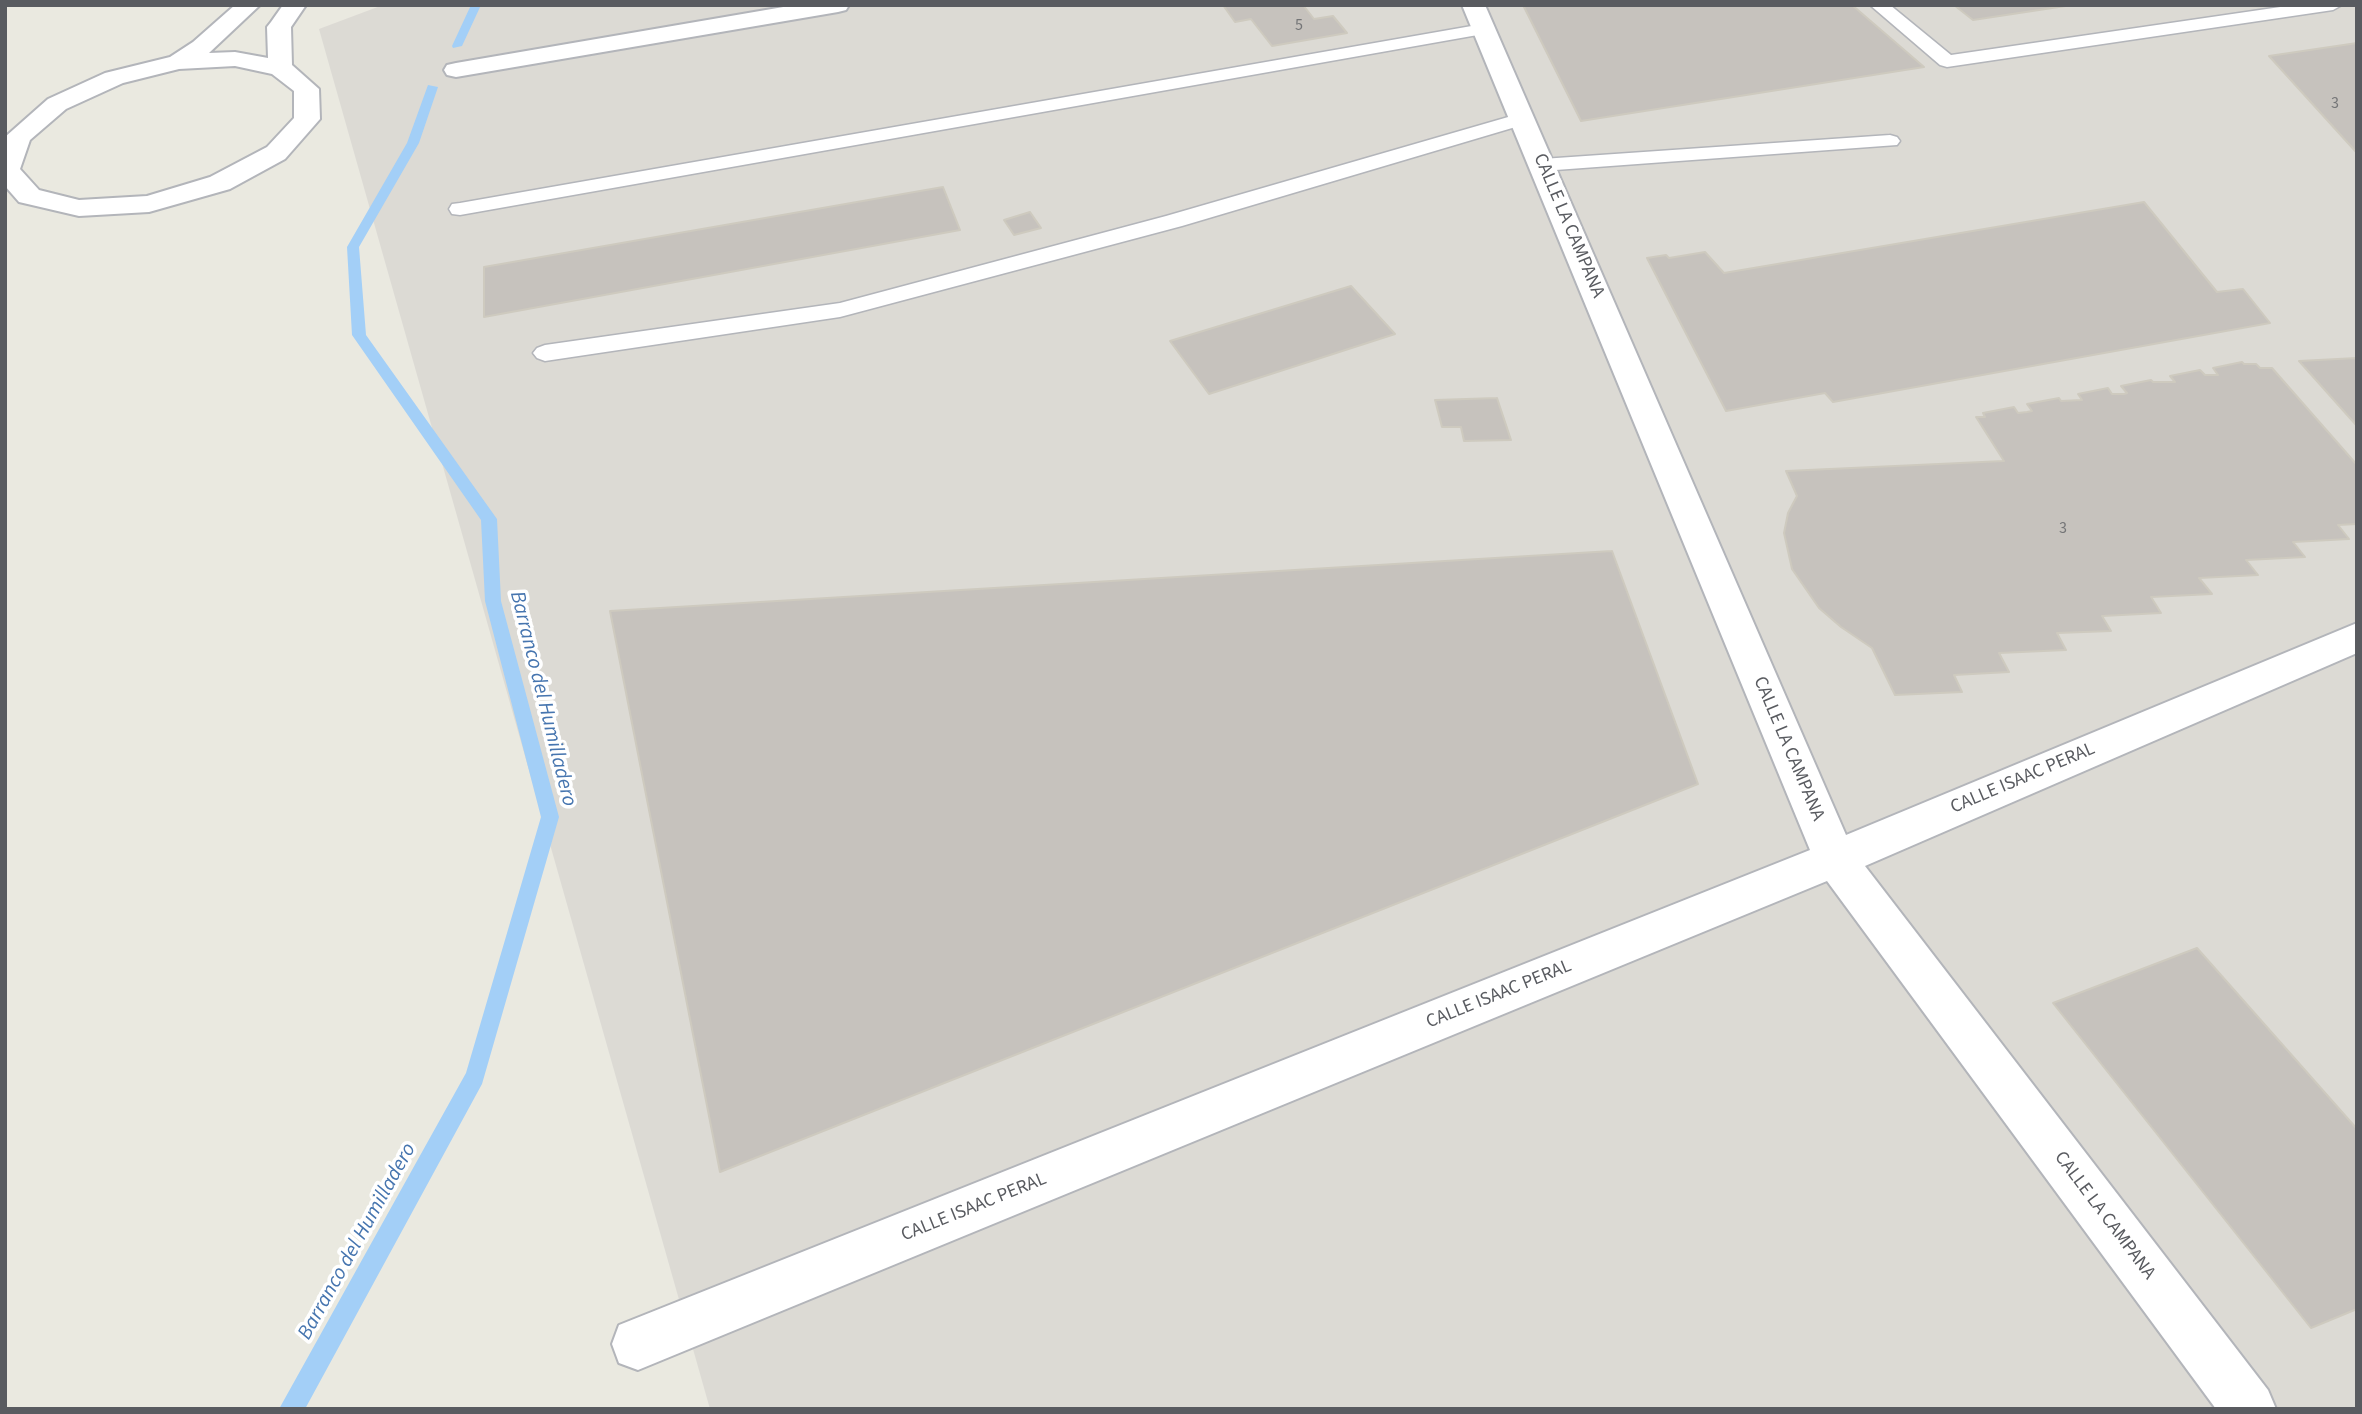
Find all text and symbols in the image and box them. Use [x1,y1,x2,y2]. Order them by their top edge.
house number: 5 [1295,16,1303,36]
house number: 3 [2331,94,2339,114]
street label: CALLE LA CAMPANA [1527,150,1609,302]
house number: 3 [2059,519,2067,539]
water label: Barranco del Humilladero [503,589,581,809]
street label: CALLE LA CAMPANA [1747,673,1829,825]
street label: CALLE ISAAC PERAL [1947,738,2099,820]
street label: CALLE ISAAC PERAL [1423,955,1575,1035]
water label: Barranco del Humilladero [293,1139,423,1345]
street label: CALLE LA CAMPANA [2048,1147,2160,1285]
street label: CALLE ISAAC PERAL [898,1168,1050,1248]

